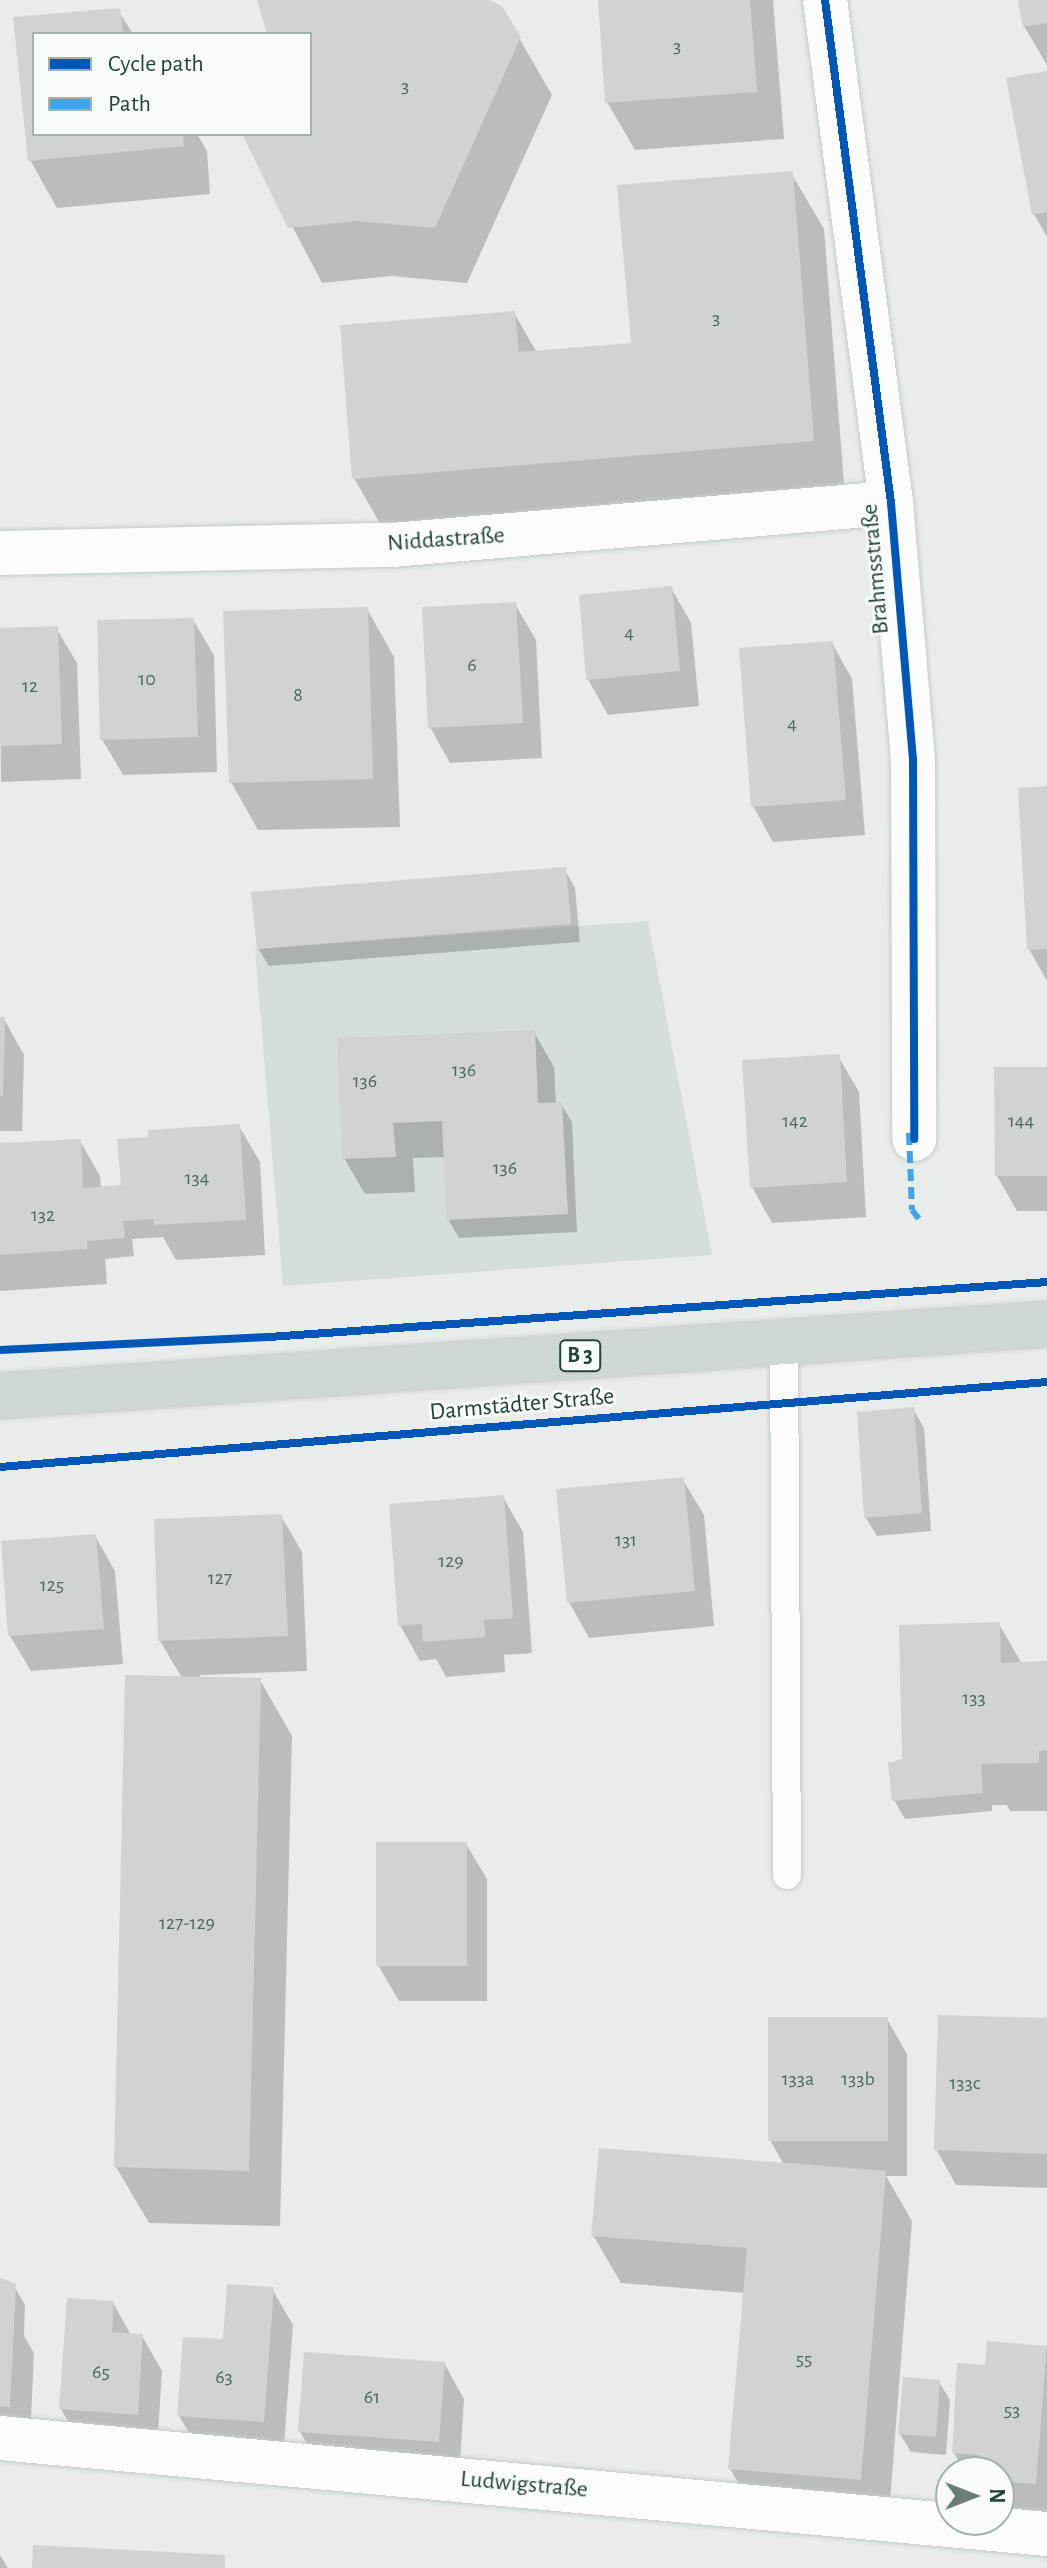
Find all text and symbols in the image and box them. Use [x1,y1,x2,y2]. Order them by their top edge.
legend [32,32,312,136]
house number: 3 [673,34,681,58]
text: Cycle path [108,52,204,76]
house number: 3 [401,74,409,98]
text: Path [108,92,151,116]
house number: 3 [712,306,720,330]
street label: Brahmsstraße [856,502,896,636]
street label: Niddastraße [386,522,506,558]
house number: 4 [624,621,634,645]
house number: 6 [467,653,477,677]
house number: 10 [138,667,156,691]
house number: 12 [22,674,38,698]
house number: 8 [293,683,303,707]
house number: 4 [787,712,797,736]
house number: 136 [452,1058,476,1082]
house number: 136 [353,1069,377,1093]
house number: 142 [782,1109,808,1133]
house number: 144 [1008,1109,1034,1133]
house number: 136 [493,1156,517,1180]
house number: 134 [185,1166,209,1190]
house number: 132 [31,1203,55,1227]
road number: B 3 [558,1338,602,1374]
street label: Darmstädter Straße [428,1383,616,1427]
house number: 131 [615,1528,637,1552]
house number: 129 [438,1549,464,1573]
house number: 127 [208,1566,232,1590]
house number: 125 [40,1573,64,1597]
house number: 133 [962,1686,986,1710]
house number: 127-129 [159,1911,215,1935]
house number: 133a [782,2067,814,2091]
house number: 133b [841,2067,875,2091]
house number: 133c [949,2071,981,2095]
house number: 55 [796,2347,812,2371]
house number: 65 [92,2360,110,2384]
house number: 63 [215,2365,233,2389]
house number: 61 [364,2385,380,2409]
house number: 53 [1004,2398,1020,2422]
north arrow [935,2456,1015,2536]
street label: Ludwigstraße [459,2465,589,2505]
text: N [986,2488,1008,2504]

